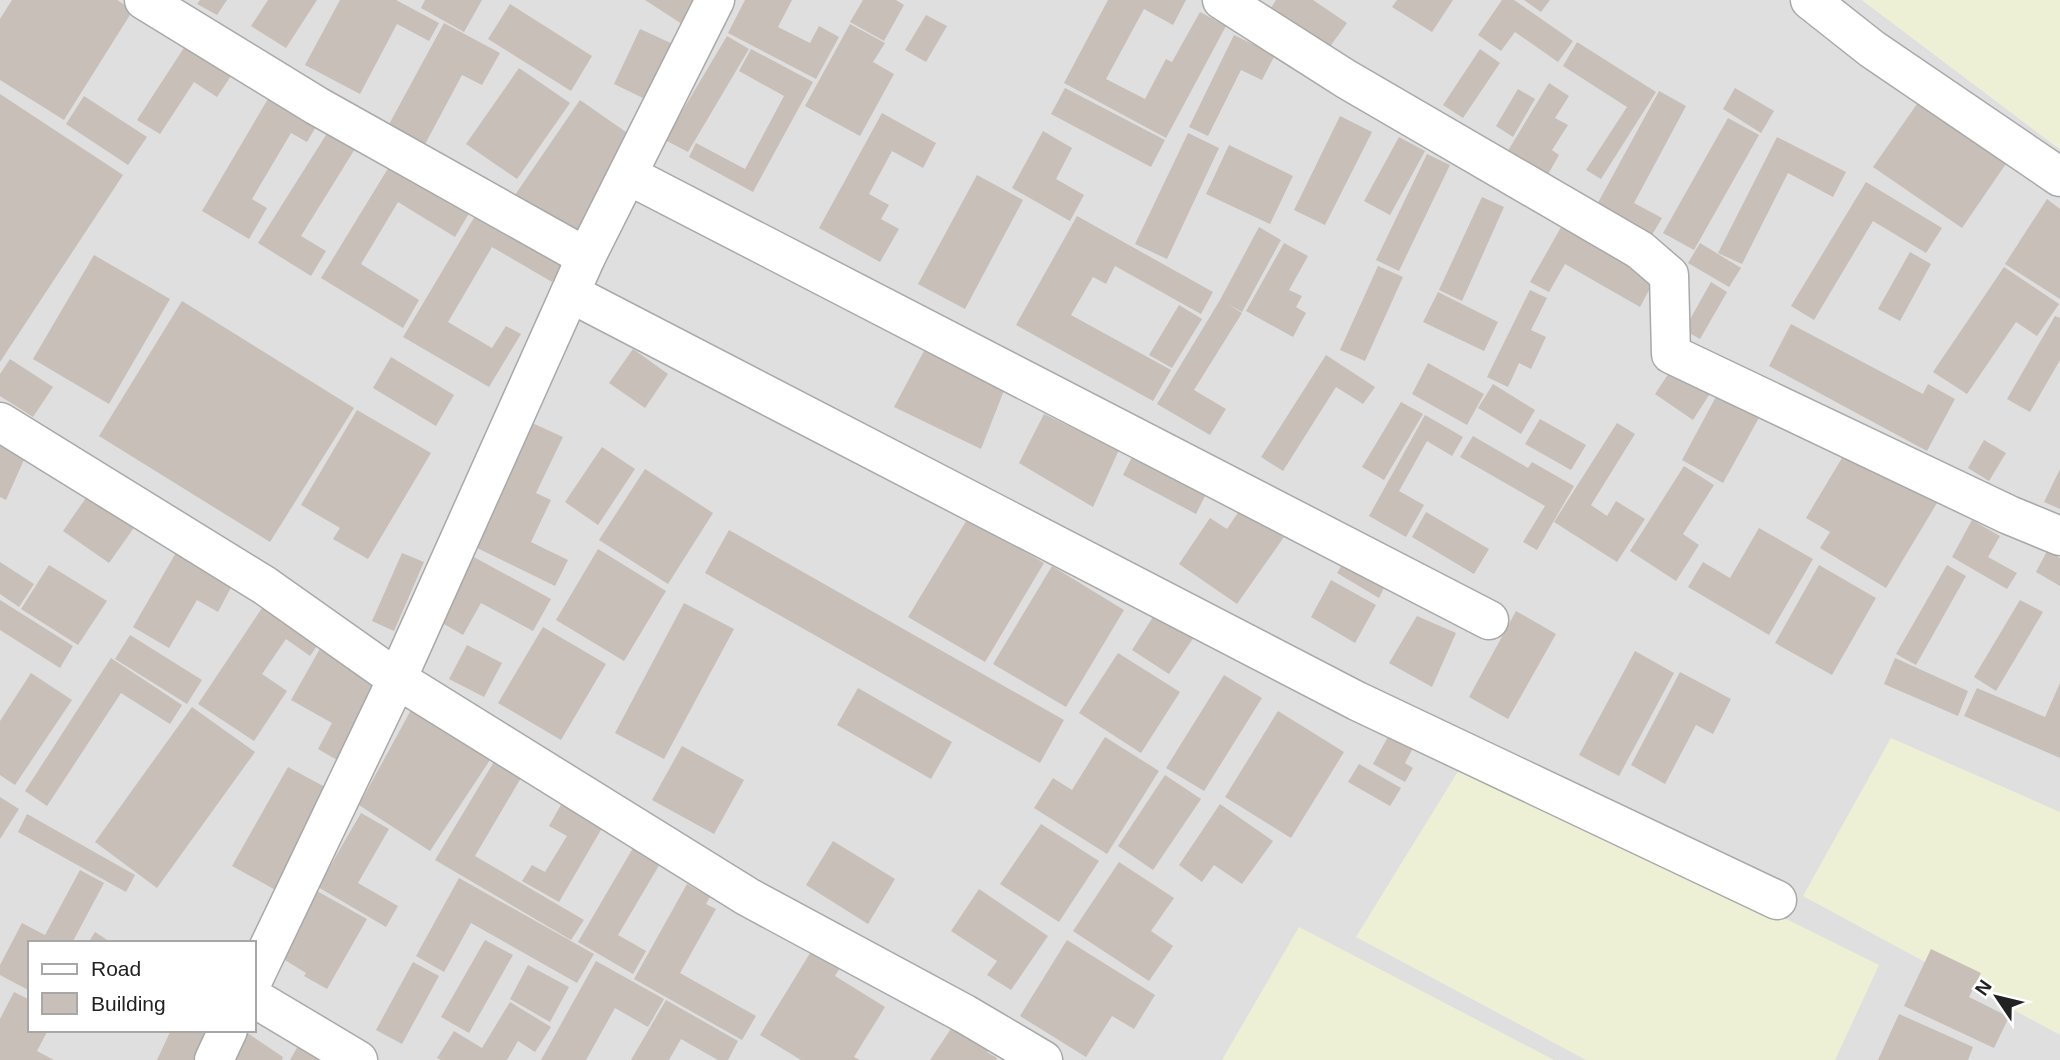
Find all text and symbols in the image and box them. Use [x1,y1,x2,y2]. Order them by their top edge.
legend [28,941,256,1032]
text: Road [91,957,141,980]
north arrow [1962,962,2032,1032]
text: N [1971,976,1996,999]
text: Building [91,992,166,1015]

